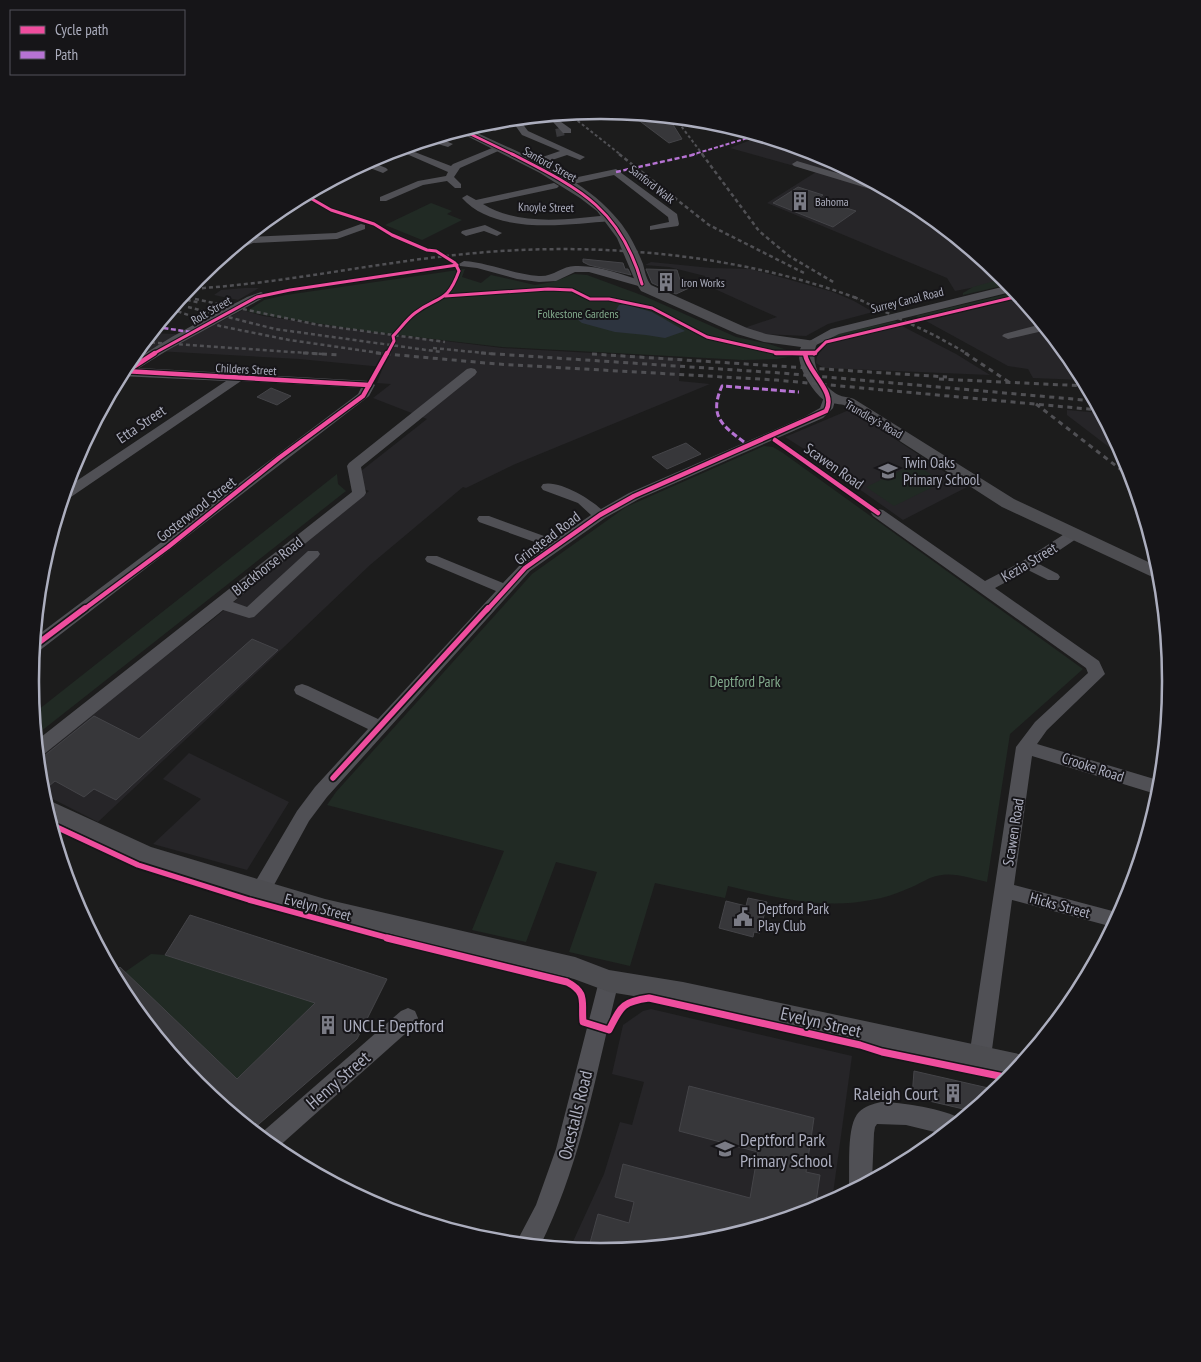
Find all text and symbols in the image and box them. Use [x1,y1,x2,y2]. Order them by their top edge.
legend [10,10,185,75]
text: Cycle path [55,20,108,39]
text: Path [55,45,78,64]
street label: Sanford Street [520,143,580,185]
street label: Sanford Walk [626,161,678,207]
building icon: Bahoma [789,190,811,212]
place label: Bahoma [815,194,849,209]
street label: Knoyle Street [518,199,575,215]
building icon: Iron Works [655,271,677,293]
place label: Iron Works [681,275,725,290]
street label: Surrey Canal Road [869,284,945,316]
street label: Rolt Street [188,292,234,327]
park label: Folkestone Gardens [537,306,619,321]
street label: Childers Street [215,360,278,378]
street label: Trundley's Road [843,397,905,441]
street label: Etta Street [113,401,169,447]
street label: Scawen Road [801,439,867,493]
place label: Twin Oaks Primary School [903,453,980,489]
school or university icon: Twin Oaks Primary School [877,460,899,482]
street label: Gosterwood Street [152,472,240,546]
street label: Grinstead Road [510,507,584,569]
street label: Blackhorse Road [228,532,306,600]
street label: Kezia Street [998,538,1060,586]
park label: Deptford Park [709,672,781,691]
street label: Crooke Road [1059,748,1127,786]
street label: Scawen Road [998,797,1028,867]
street label: Hicks Street [1028,888,1092,922]
street label: Evelyn Street [283,889,353,925]
place label: Deptford Park Play Club [758,899,829,935]
public building icon: Deptford Park Play Club [732,906,754,928]
street label: Evelyn Street [778,1002,864,1042]
building icon: UNCLE Deptford [317,1014,339,1036]
place label: UNCLE Deptford [343,1014,444,1037]
street label: Henry Street [301,1046,375,1114]
street label: Oxestalls Road [553,1068,597,1162]
place label: Raleigh Court [853,1082,938,1105]
building icon: Raleigh Court [942,1082,964,1104]
place label: Deptford Park Primary School [740,1128,833,1172]
school or university icon: Deptford Park Primary School [714,1138,736,1160]

